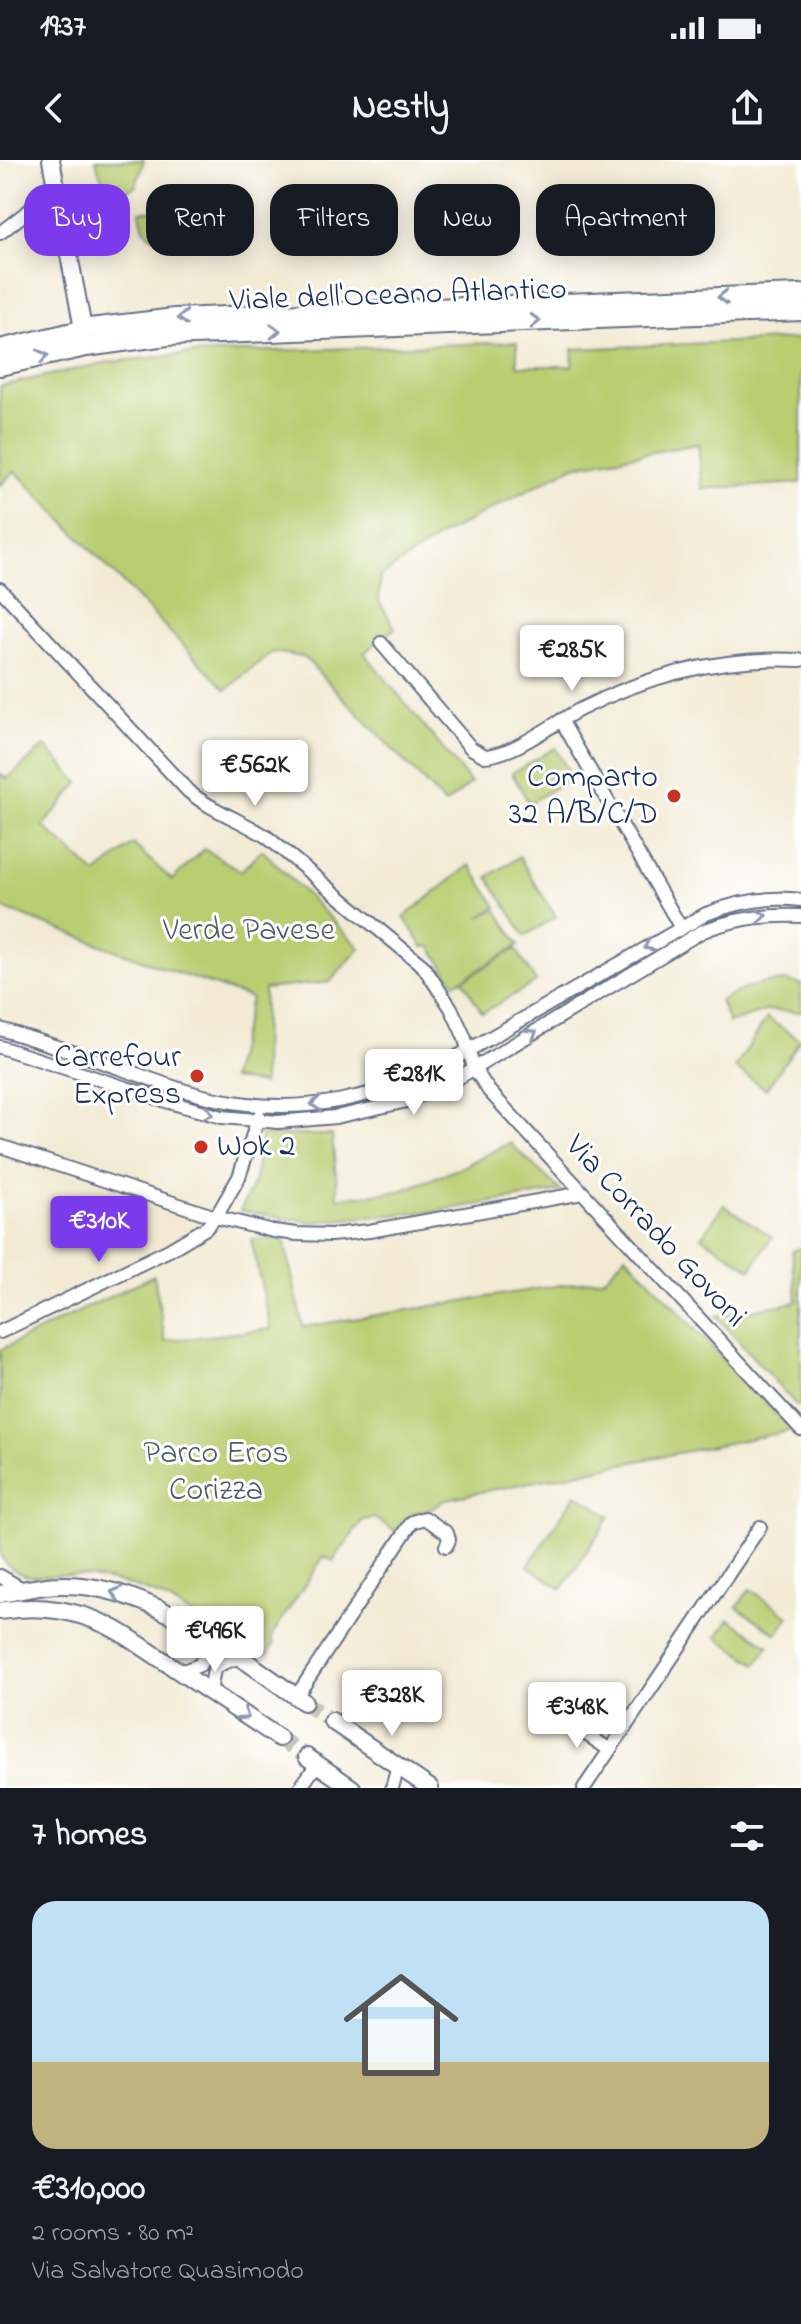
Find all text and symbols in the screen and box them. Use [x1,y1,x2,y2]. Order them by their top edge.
text: 19:37 [40,6,86,50]
text: Nestly [352,82,449,135]
icon: back [32,86,76,130]
icon: share [725,86,769,130]
chip: Buy [24,184,130,256]
chip: Rent [146,184,254,256]
chip: Filters [270,184,398,256]
chip: New [414,184,520,256]
chip: Apartment [536,184,715,256]
street label: Viale dell'Oceano Atlantico [228,267,567,325]
one-way arrow [716,288,729,305]
one-way arrow [177,309,190,326]
one-way arrow [529,313,542,330]
one-way arrow [269,323,282,340]
one-way arrow [36,348,49,365]
pin: €285K [516,625,628,693]
text: €285K [538,632,606,670]
pin: €562K [199,740,311,808]
text: €562K [220,747,290,785]
place label: Comparto 32 A/B/C/D [509,755,658,839]
marker: Comparto 32 A/B/C/D [665,787,683,805]
park label: Verde Pavese [162,908,336,955]
one-way arrow [754,908,767,925]
one-way arrow [644,936,658,952]
one-way arrow [523,1028,538,1044]
place label: Carrefour Express [54,1035,181,1119]
pin: €281K [358,1049,470,1117]
text: €281K [383,1056,445,1094]
marker: Carrefour Express [188,1067,206,1085]
one-way arrow [309,1095,322,1112]
one-way arrow [200,1104,214,1121]
place label: Wok 2 [217,1124,295,1171]
street label: Via Corrado Govoni [552,1124,757,1339]
marker: Wok 2 [192,1138,210,1156]
pin: €310K [43,1196,155,1264]
text: €310K [69,1203,129,1241]
park label: Parco Eros Corizza [144,1431,288,1515]
one-way arrow [110,1586,124,1603]
pin: €496K [159,1606,271,1674]
text: €496K [185,1613,245,1651]
pin: €328K [336,1670,448,1738]
text: €328K [360,1677,424,1715]
pin: €348K [521,1682,633,1750]
text: €348K [546,1689,608,1727]
one-way arrow [235,1705,250,1720]
text: 7 homes [32,1811,147,1861]
icon: filters [725,1814,769,1858]
icon: home [329,1953,473,2097]
text: €310,000 [32,2165,145,2215]
text: 2 rooms · 80 m² [32,2215,194,2253]
text: Via Salvatore Quasimodo [32,2253,304,2291]

